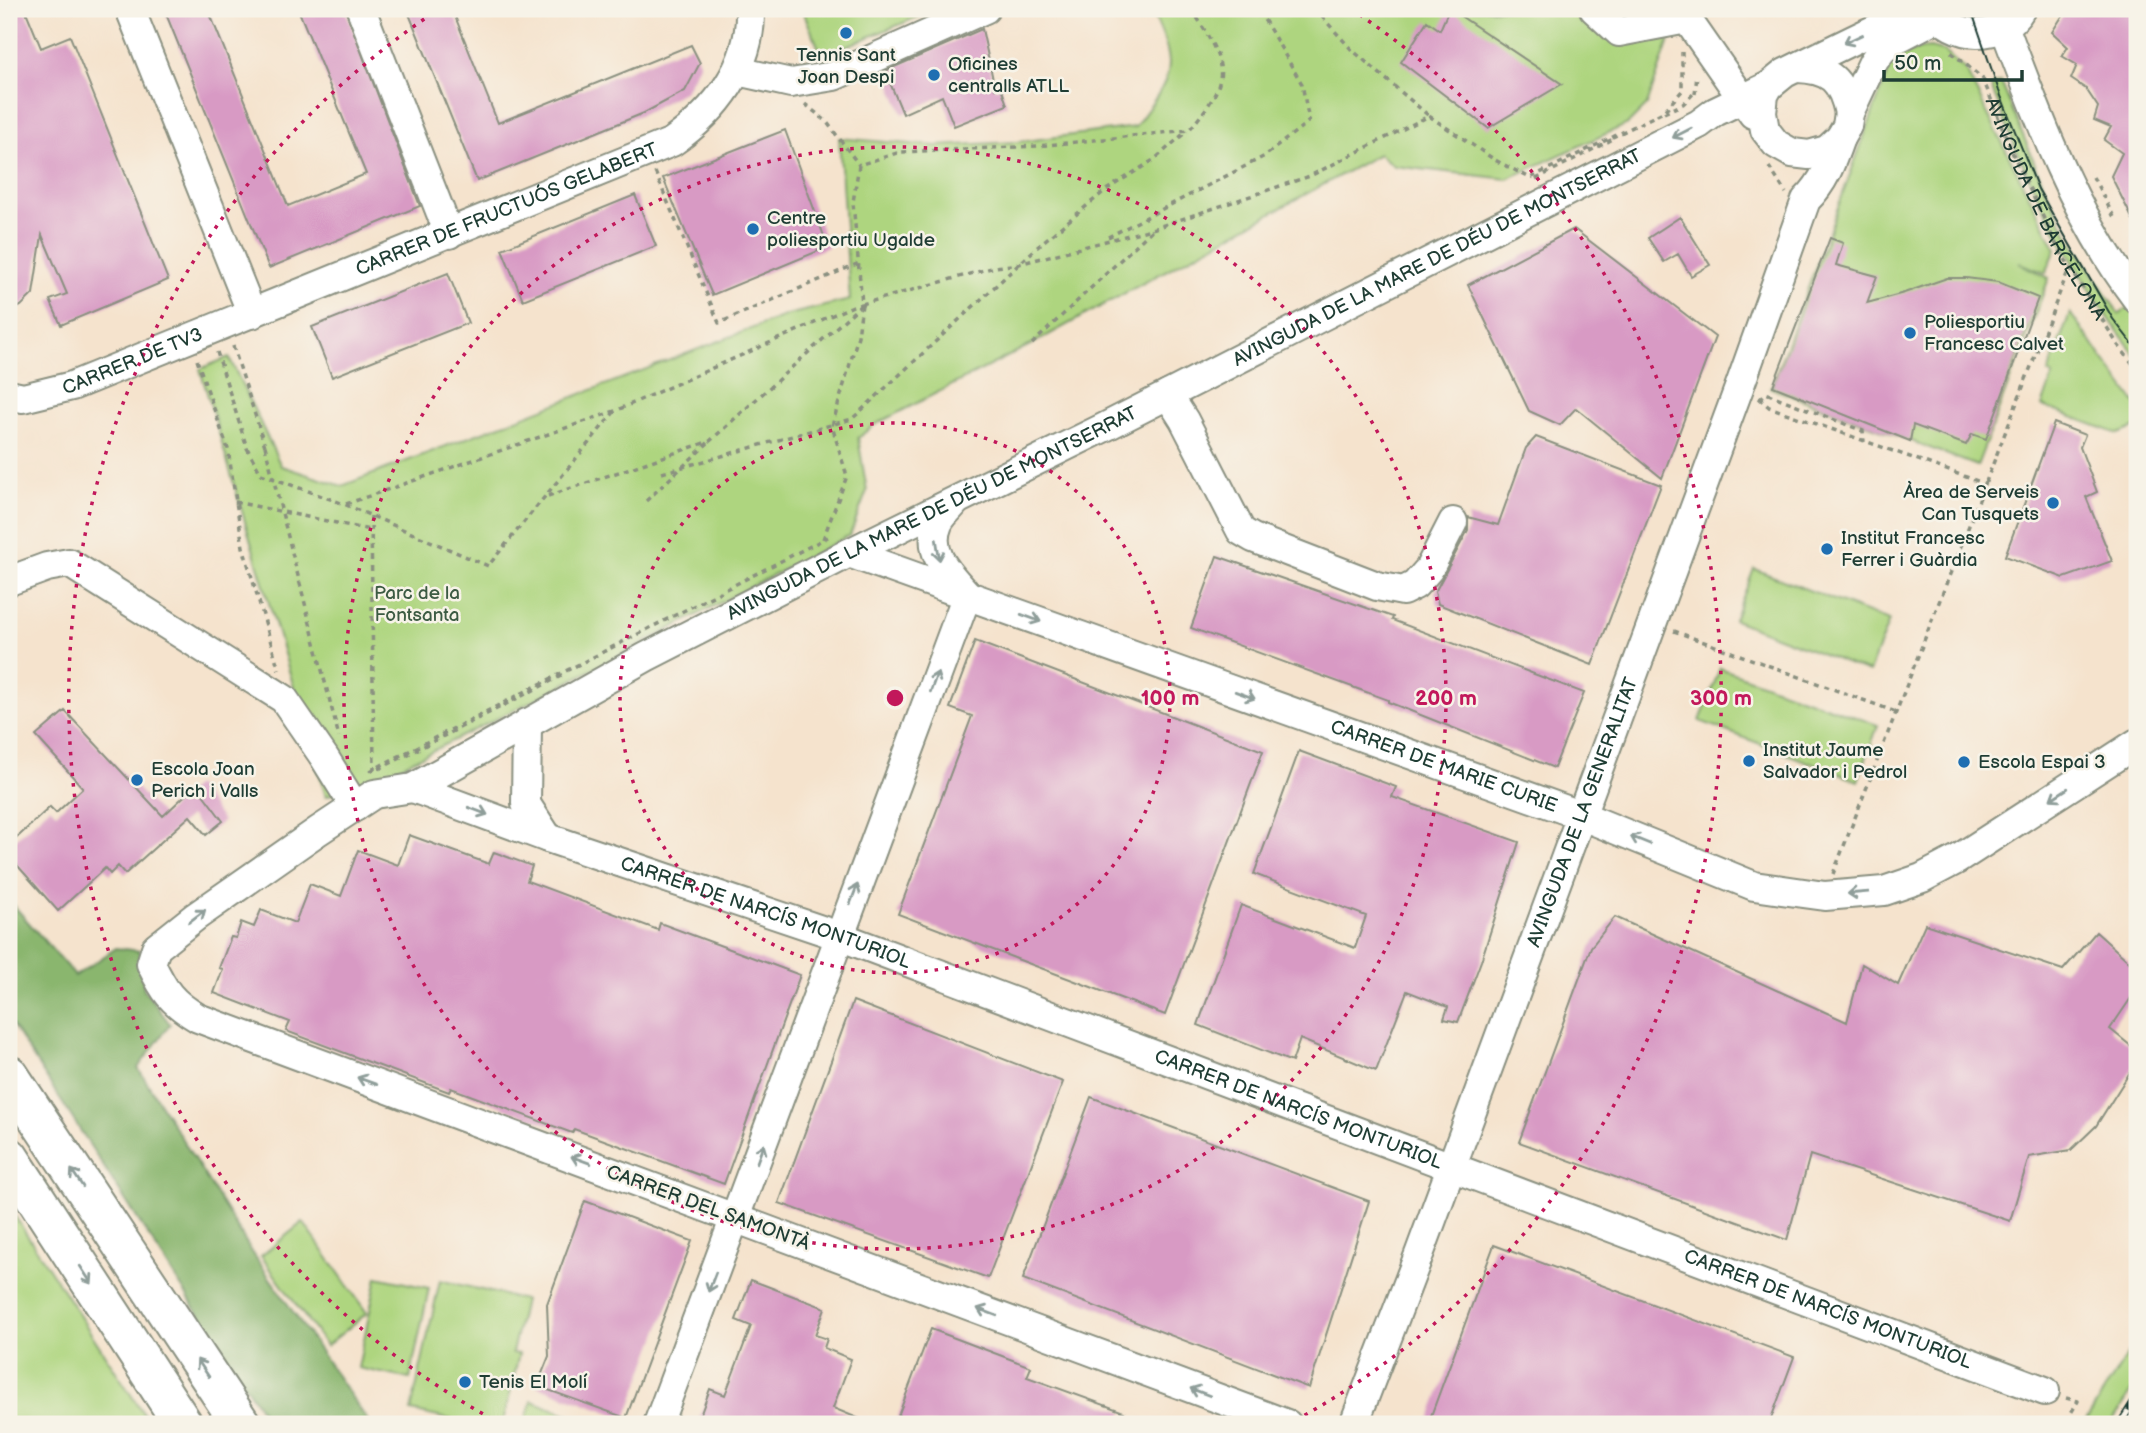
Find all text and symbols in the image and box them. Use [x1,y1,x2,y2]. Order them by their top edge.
marker: Tennis Sant Joan Despi [838,25,854,41]
one-way arrow [1843,33,1864,47]
scale bar [1884,38,2022,82]
place label: Tennis Sant Joan Despi [796,44,896,89]
text: 50 m [1894,51,1941,76]
place label: Oficines centralls ATLL [948,53,1069,98]
marker: Oficines centralls ATLL [926,67,942,83]
street label: AVINGUDA DE BARCELONA [1980,94,2111,325]
one-way arrow [1672,126,1693,140]
street label: CARRER DE FRUCTUÓS GELABERT [352,137,661,281]
street label: AVINGUDA DE LA MARE DE DÉU DE MONTSERRAT [1229,144,1646,371]
place label: Centre poliesportiu Ugalde [767,207,935,252]
marker: Centre poliesportiu Ugalde [745,221,761,237]
place label: Poliesportiu Francesc Calvet [1924,311,2064,356]
street label: CARRER DE TV3 [60,323,206,399]
marker: Poliesportiu Francesc Calvet [1902,325,1918,341]
street label: AVINGUDA DE LA MARE DE DÉU DE MONTSERRAT [723,401,1141,625]
place label: Àrea de Serveis Can Tusquets [1903,480,2039,526]
marker: Àrea de Serveis Can Tusquets [2045,495,2061,511]
place label: Institut Francesc Ferrer i Guàrdia [1841,527,1985,572]
one-way arrow [932,539,945,561]
marker: Institut Francesc Ferrer i Guàrdia [1819,541,1835,557]
park label: Parc de la Fontsanta [374,582,460,627]
one-way arrow [1020,612,1042,625]
one-way arrow [929,671,942,693]
street label: AVINGUDA DE LA GENERALITAT [1522,674,1643,950]
centre of rings [883,686,907,710]
text: 100 m [1141,686,1199,711]
text: 200 m [1415,686,1477,711]
text: 300 m [1690,686,1752,711]
one-way arrow [1234,689,1256,702]
street label: CARRER DE MARIE CURIE [1327,715,1560,817]
place label: Institut Jaume Salvador i Pedrol [1763,739,1907,784]
place label: Escola Espai 3 [1978,751,2106,774]
marker: Institut Jaume Salvador i Pedrol [1741,753,1757,769]
marker: Escola Espai 3 [1956,754,1972,770]
place label: Escola Joan Perich i Valls [151,758,258,803]
marker: Escola Joan Perich i Valls [129,772,145,788]
one-way arrow [2050,787,2070,801]
one-way arrow [466,806,488,818]
one-way arrow [1630,833,1652,846]
street label: CARRER DE NARCÍS MONTURIOL [617,852,914,974]
one-way arrow [849,884,862,906]
one-way arrow [1847,887,1870,900]
one-way arrow [187,909,206,924]
street label: CARRER DE NARCÍS MONTURIOL [1151,1045,1445,1174]
one-way arrow [357,1074,379,1086]
one-way arrow [754,1144,767,1166]
one-way arrow [570,1153,592,1166]
street label: CARRER DEL SAMONTÀ [603,1160,813,1256]
one-way arrow [70,1169,84,1188]
street label: CARRER DE NARCÍS MONTURIOL [1681,1244,1975,1374]
one-way arrow [79,1265,93,1285]
one-way arrow [705,1271,718,1293]
one-way arrow [977,1305,999,1317]
one-way arrow [196,1358,210,1378]
place label: Tenis El Molí [479,1371,588,1394]
marker: Tenis El Molí [457,1374,473,1390]
one-way arrow [1190,1384,1212,1397]

